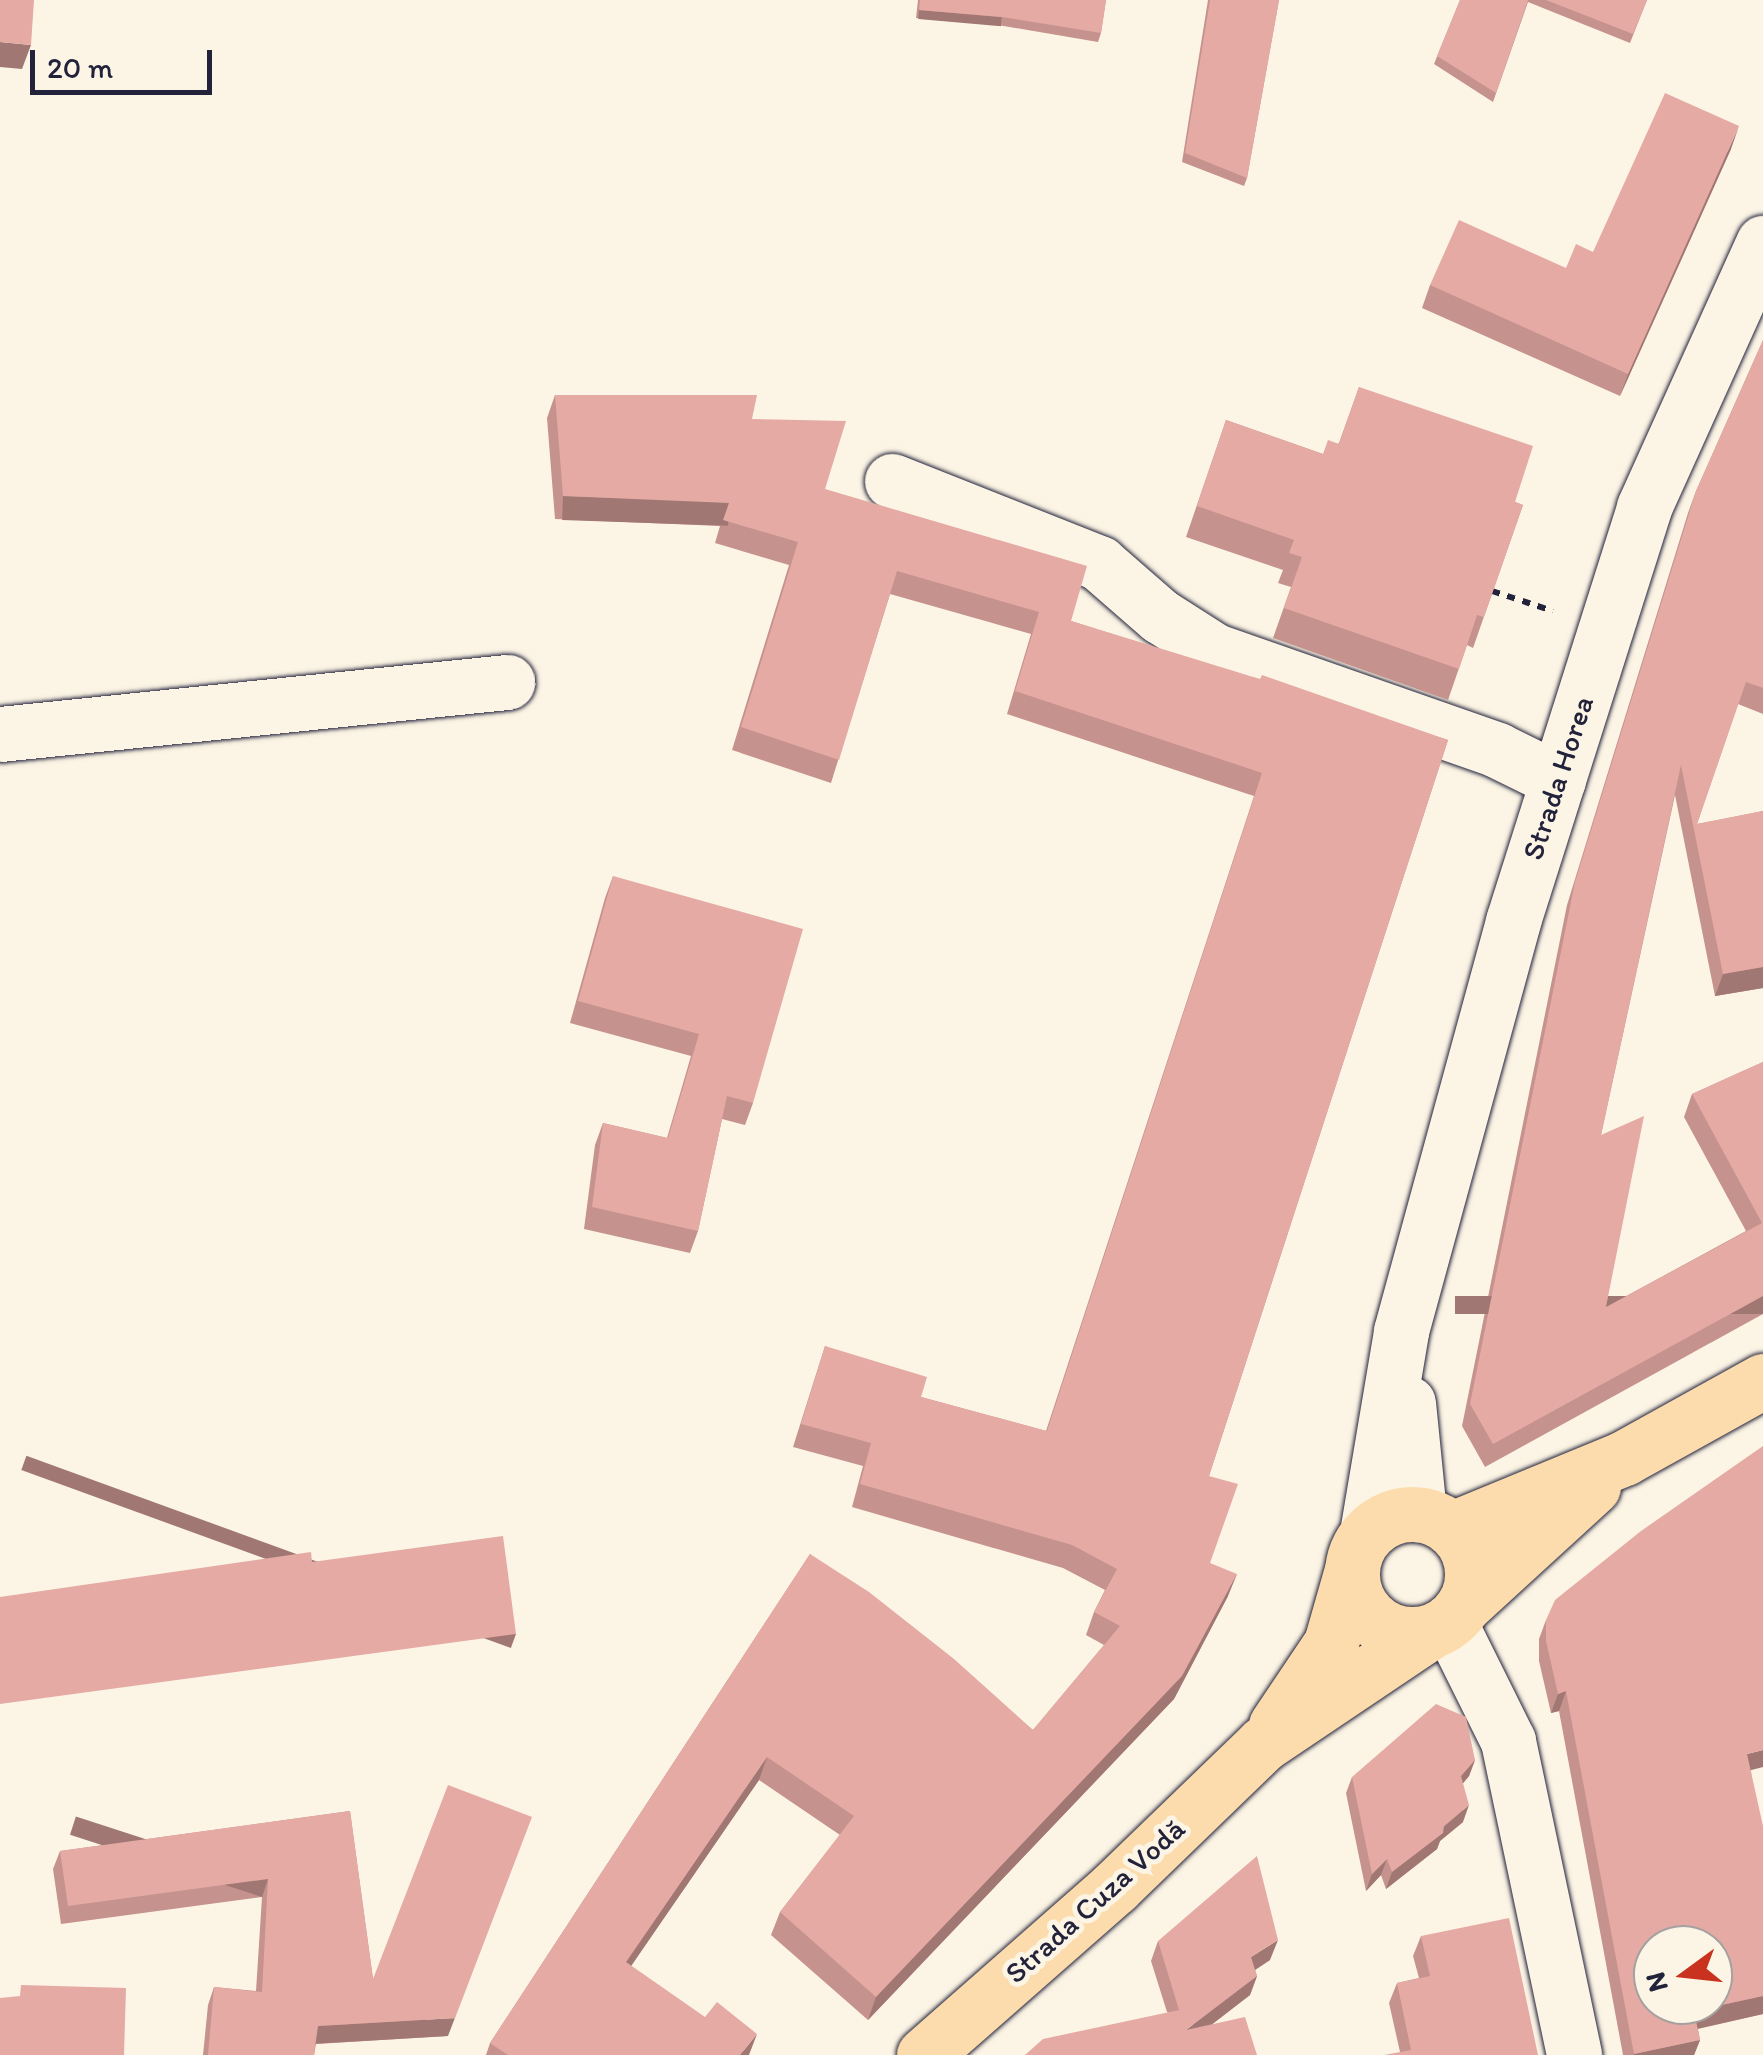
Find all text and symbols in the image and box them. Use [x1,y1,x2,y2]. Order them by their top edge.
scale bar [35,30,218,92]
text: 20 m [47,49,113,86]
street label: Strada Horea [1514,691,1602,865]
street label: Strada Cuza Vodă [998,1811,1192,1991]
north arrow [1633,1925,1733,2025]
text: N [1637,1969,1675,1996]

